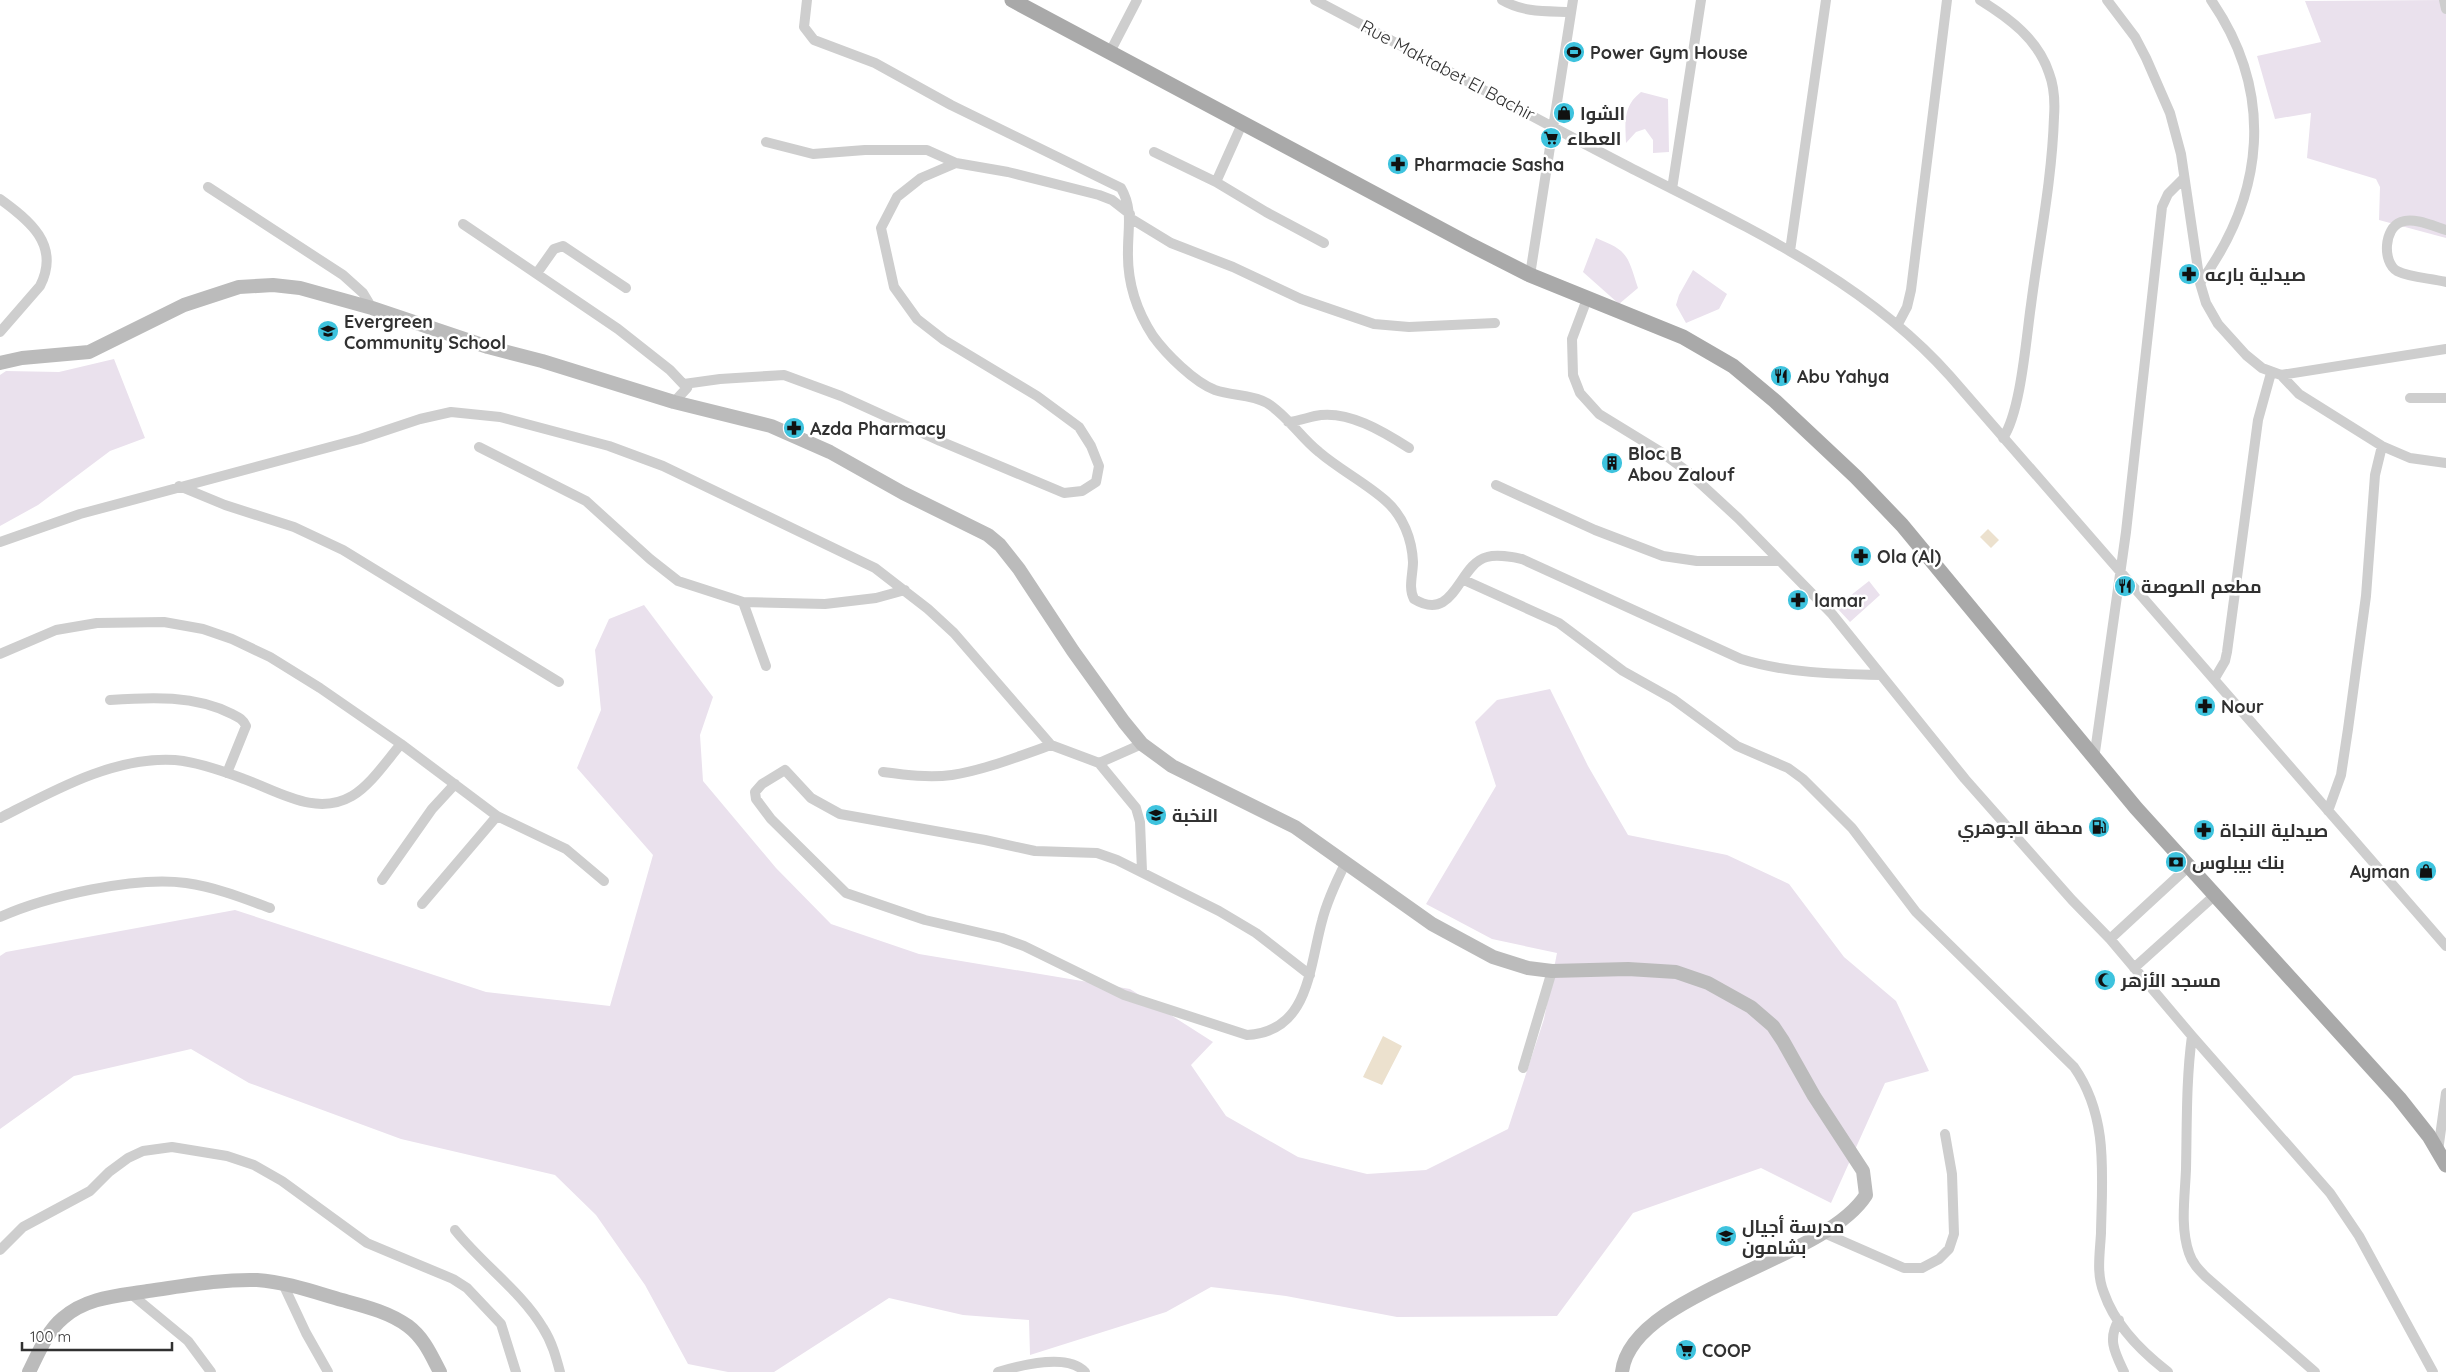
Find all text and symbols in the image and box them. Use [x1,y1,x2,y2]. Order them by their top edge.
street label: Rue Maktabet El Bachir [1357,14,1539,126]
sports icon: Power Gym House [1562,40,1586,64]
place label: Power Gym House [1590,41,1748,64]
shop icon: الشوا [1552,101,1576,125]
place label: الشوا [1580,102,1625,125]
supermarket icon: العطاء [1539,126,1563,150]
place label: العطاء [1567,127,1621,150]
pharmacy icon: Pharmacie Sasha [1386,152,1410,176]
place label: Pharmacie Sasha [1414,153,1564,176]
pharmacy icon: صيدلية بارعه [2177,262,2201,286]
place label: صيدلية بارعه [2205,263,2306,286]
place label: Evergreen Community School [344,310,506,354]
school or university icon: Evergreen Community School [316,319,340,343]
restaurant icon: Abu Yahya [1769,364,1793,388]
place label: Abu Yahya [1797,365,1889,388]
pharmacy icon: Azda Pharmacy [782,416,806,440]
place label: Azda Pharmacy [810,417,946,440]
place label: Bloc B Abou Zalouf [1628,442,1735,486]
building icon: Bloc B Abou Zalouf [1600,451,1624,475]
pharmacy icon: Ola (Al) [1849,544,1873,568]
place label: Ola (Al) [1877,545,1941,568]
restaurant icon: مطعم الصوصة [2113,574,2137,598]
place label: مطعم الصوصة [2141,575,2262,599]
pharmacy icon: lamar [1786,588,1810,612]
place label: lamar [1814,589,1866,612]
pharmacy icon: Nour [2193,694,2217,718]
place label: Nour [2221,695,2264,718]
school or university icon: النخبة [1144,803,1168,827]
place label: النخبة [1172,804,1218,827]
fuel station icon: محطة الجوهري [2087,815,2111,839]
place label: محطة الجوهري [1957,816,2083,842]
pharmacy icon: صيدلية النجاة [2192,818,2216,842]
place label: صيدلية النجاة [2220,819,2328,842]
bank icon: بنك بيبلوس [2164,850,2188,874]
place label: بنك بيبلوس [2192,851,2285,874]
shop icon: Ayman [2414,859,2438,883]
place label: Ayman [2350,860,2410,883]
mosque icon: مسجد الأزهر [2093,968,2117,992]
place label: مسجد الأزهر [2120,969,2221,992]
place label: مدرسة أجيال بشامون [1742,1214,1844,1259]
school or university icon: مدرسة أجيال بشامون [1714,1224,1738,1248]
scale bar [22,1320,172,1352]
text: 100 m [30,1327,71,1346]
supermarket icon: COOP [1674,1338,1698,1362]
place label: COOP [1702,1339,1752,1362]

